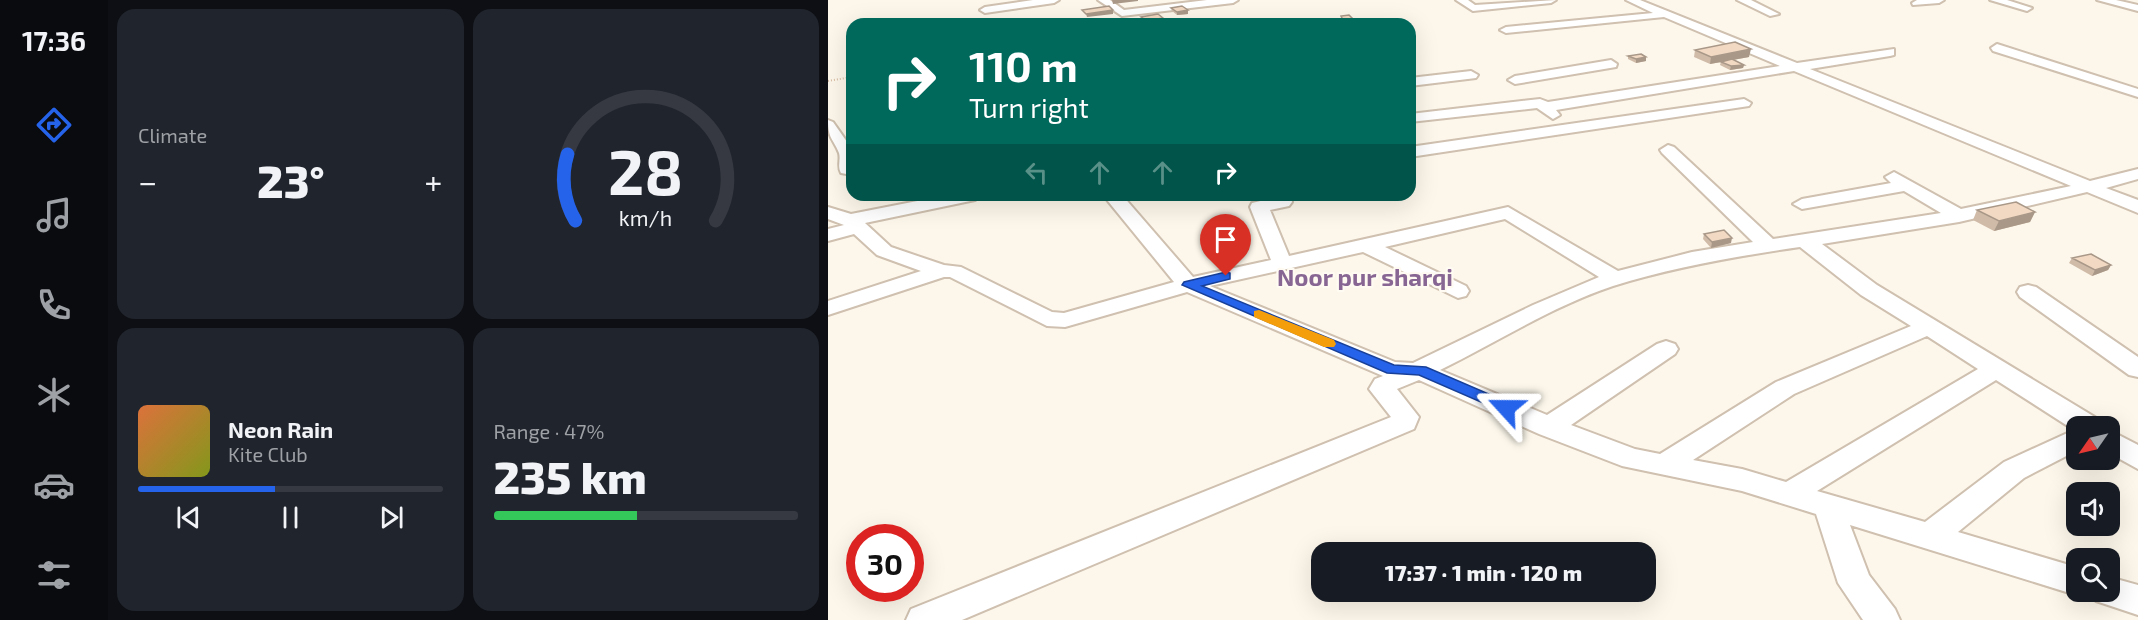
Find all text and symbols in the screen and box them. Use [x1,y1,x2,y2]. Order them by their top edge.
text: 17:36 [22,24,86,56]
text: 110 m [969,40,1078,90]
icon: right [870,42,948,120]
text: Turn right [969,91,1089,123]
icon: directions [33,104,75,146]
text: Climate [138,123,207,147]
text: 28 [608,133,683,208]
text: 23° [257,153,325,207]
icon: left [1020,156,1053,189]
icon: ahead [1083,156,1116,189]
icon: ahead [1146,156,1179,189]
icon: right [1209,156,1242,189]
text: − [138,161,157,201]
text: + [424,161,442,201]
icon: music [33,194,75,236]
text: km/h [619,205,672,230]
pin [1200,214,1251,276]
icon: arrive [1209,223,1242,256]
district label: Noor pur sharqi [1277,262,1453,291]
icon: phone [33,284,75,326]
icon: climate [33,374,75,416]
position arrow [1474,376,1538,440]
text: Neon Rain [228,416,333,442]
north arrow [2066,416,2120,470]
map controls [2066,416,2120,602]
text: Range · 47% [494,419,604,443]
text: Kite Club [228,442,308,466]
text: 235 km [494,449,647,503]
icon: car [33,464,75,506]
button: sound [2066,482,2120,536]
icon: previous [172,501,205,534]
icon: pause [274,501,307,534]
icon: next [375,501,408,534]
speed limit sign: 30 [846,524,924,602]
button: search [2066,548,2120,602]
icon: filters [33,554,75,596]
text: 17:37 · 1 min · 120 m [1385,559,1582,585]

